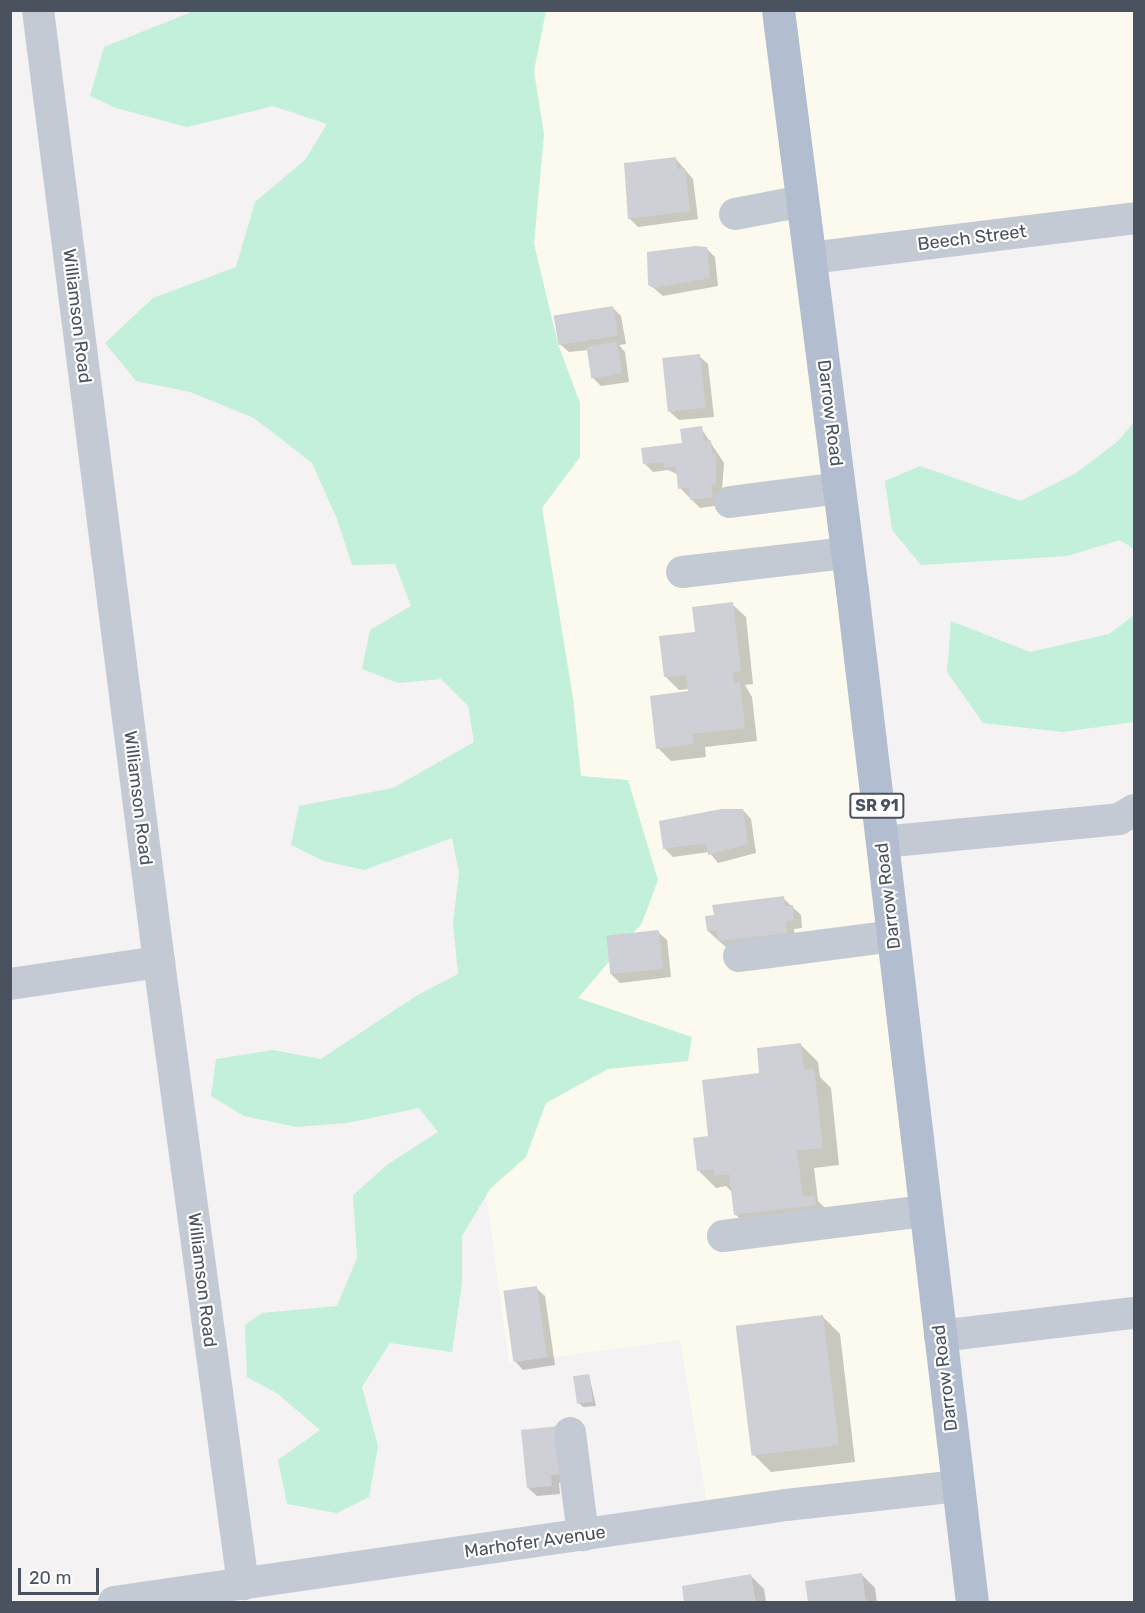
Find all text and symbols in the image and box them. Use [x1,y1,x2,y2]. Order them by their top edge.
street label: Beech Street [916,221,1028,255]
street label: Williamson Road [58,248,96,384]
street label: Darrow Road [813,358,847,468]
street label: Williamson Road [119,730,157,866]
road number: SR 91 [848,793,906,819]
street label: Darrow Road [871,841,905,951]
street label: Williamson Road [183,1212,221,1348]
street label: Darrow Road [928,1323,962,1433]
street label: Marhofer Avenue [463,1521,607,1563]
scale bar [21,1556,102,1594]
text: 20 m [29,1567,71,1589]

